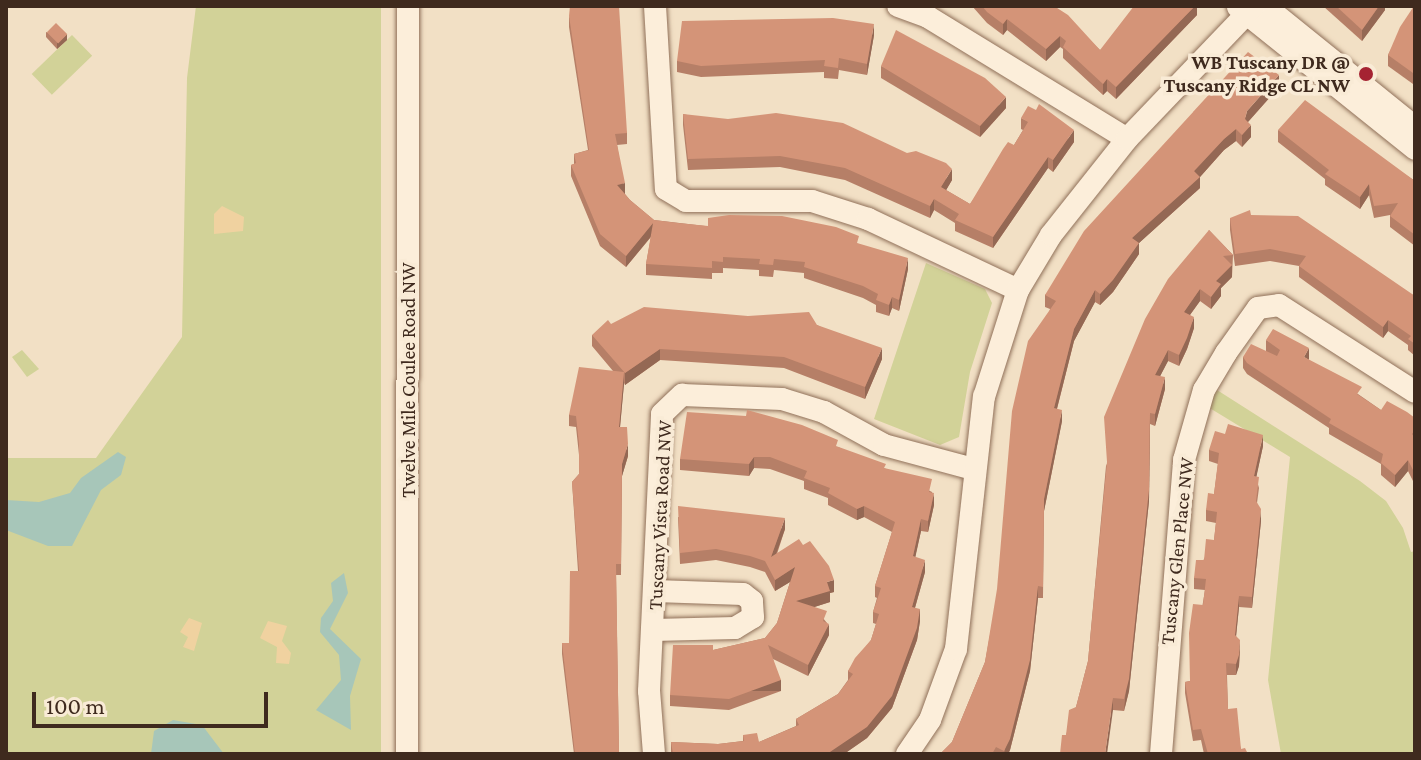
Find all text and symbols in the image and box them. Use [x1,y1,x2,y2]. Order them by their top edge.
place label: WB Tuscany DR @ Tuscany Ridge CL NW [1163,50,1350,97]
marker: WB Tuscany DR @ Tuscany Ridge CL NW [1357,65,1375,83]
street label: Twelve Mile Coulee Road NW [396,262,420,498]
street label: Tuscany Vista Road NW [643,419,677,611]
street label: Tuscany Glen Place NW [1155,456,1199,646]
scale bar [36,676,272,726]
text: 100 m [46,692,105,719]

